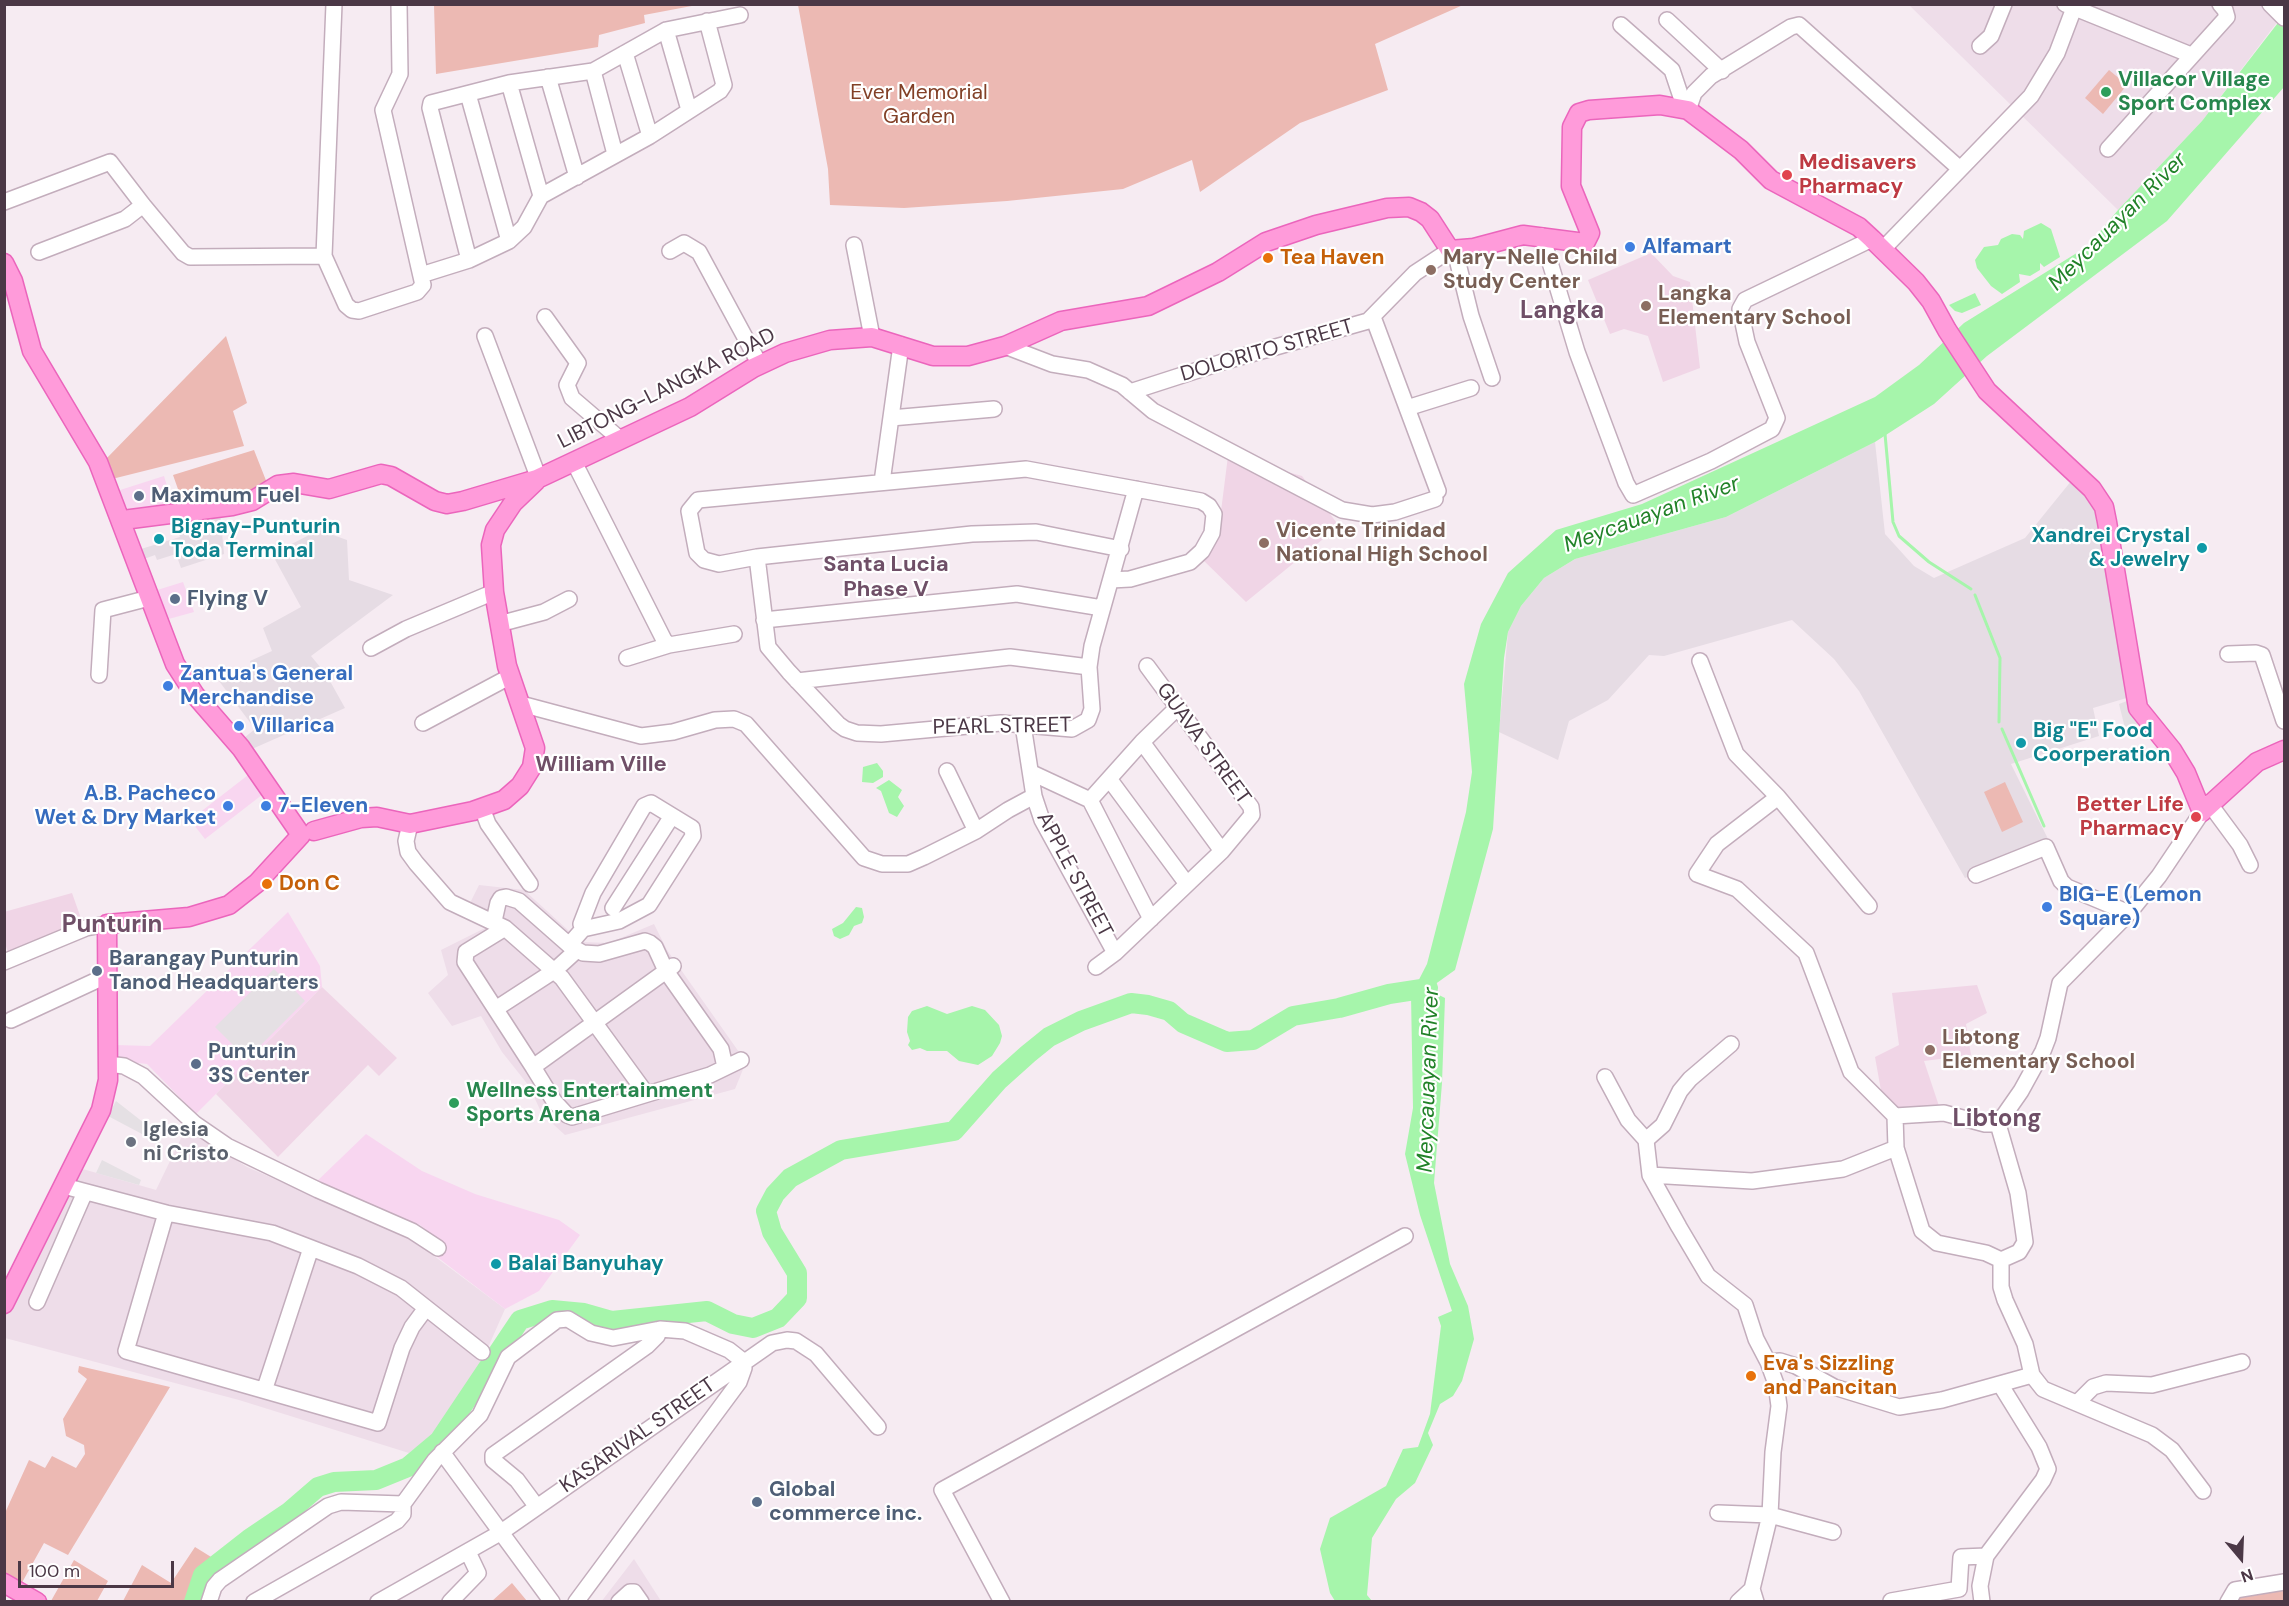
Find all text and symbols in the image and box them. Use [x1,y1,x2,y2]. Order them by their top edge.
place label: Villacor Village Sport Complex [2118,67,2271,117]
park label: Ever Memorial Garden [850,80,988,130]
marker: Villacor Village Sport Complex [2099,85,2113,99]
water label: Meycauayan River [2043,147,2193,297]
place label: Medisavers Pharmacy [1799,150,1917,200]
marker: Medisavers Pharmacy [1780,168,1794,182]
place label: Alfamart [1642,234,1732,260]
marker: Alfamart [1623,240,1637,254]
place label: Tea Haven [1280,245,1384,271]
place label: Mary-Nelle Child Study Center [1443,245,1618,295]
marker: Tea Haven [1261,251,1275,265]
marker: Mary-Nelle Child Study Center [1424,263,1438,277]
place label: Langka Elementary School [1658,281,1851,331]
district label: Langka [1520,298,1604,326]
marker: Langka Elementary School [1639,299,1653,313]
street label: DOLORITO STREET [1178,314,1356,388]
street label: LIBTONG-LANGKA ROAD [554,323,780,455]
water label: Meycauayan River [1561,471,1743,559]
place label: Maximum Fuel [151,483,300,509]
marker: Maximum Fuel [132,489,146,503]
place label: Bignay-Punturin Toda Terminal [171,514,340,564]
place label: Vicente Trinidad National High School [1276,518,1488,568]
place label: Xandrei Crystal & Jewelry [2032,523,2190,573]
marker: Bignay-Punturin Toda Terminal [152,532,166,546]
marker: Vicente Trinidad National High School [1257,536,1271,550]
marker: Xandrei Crystal & Jewelry [2195,541,2209,555]
district label: Santa Lucia Phase V [823,552,949,604]
place label: Flying V [187,586,268,612]
marker: Flying V [168,592,182,606]
place label: Zantua's General Merchandise [180,661,353,711]
street label: GUAVA STREET [1150,678,1256,810]
marker: Zantua's General Merchandise [161,679,175,693]
place label: Villarica [251,713,334,739]
street label: PEARL STREET [932,713,1072,741]
place label: Big "E" Food Coorperation [2033,718,2170,768]
marker: Villarica [232,719,246,733]
marker: Big "E" Food Coorperation [2014,736,2028,750]
district label: William Ville [535,752,667,778]
place label: A.B. Pacheco Wet & Dry Market [34,781,216,831]
place label: Better Life Pharmacy [2077,792,2184,842]
place label: 7-Eleven [278,793,368,819]
marker: A.B. Pacheco Wet & Dry Market [221,799,235,813]
marker: 7-Eleven [259,799,273,813]
street label: APPLE STREET [1030,808,1118,942]
marker: Better Life Pharmacy [2189,810,2203,824]
place label: Don C [279,871,340,897]
marker: Don C [260,877,274,891]
place label: BIG-E (Lemon Square) [2059,882,2202,932]
marker: BIG-E (Lemon Square) [2040,900,2054,914]
district label: Punturin [62,912,162,940]
place label: Barangay Punturin Tanod Headquarters [109,946,319,996]
marker: Barangay Punturin Tanod Headquarters [90,964,104,978]
water label: Meycauayan River [1413,987,1445,1173]
place label: Libtong Elementary School [1942,1025,2135,1075]
place label: Punturin 3S Center [208,1039,309,1089]
marker: Libtong Elementary School [1923,1043,1937,1057]
marker: Punturin 3S Center [189,1057,203,1071]
place label: Wellness Entertainment Sports Arena [466,1078,713,1128]
marker: Wellness Entertainment Sports Arena [447,1096,461,1110]
district label: Libtong [1952,1106,2042,1134]
place label: Iglesia ni Cristo [143,1117,229,1167]
marker: Iglesia ni Cristo [124,1135,138,1149]
place label: Balai Banyuhay [508,1251,664,1277]
marker: Balai Banyuhay [489,1257,503,1271]
place label: Eva's Sizzling and Pancitan [1763,1351,1897,1401]
marker: Eva's Sizzling and Pancitan [1744,1369,1758,1383]
street label: KASARIVAL STREET [555,1373,721,1499]
place label: Global commerce inc. [769,1477,922,1527]
marker: Global commerce inc. [750,1495,764,1509]
north arrow [2211,1528,2271,1588]
scale bar [21,1549,177,1587]
text: 100 m [29,1559,80,1583]
text: N [2238,1564,2256,1587]

